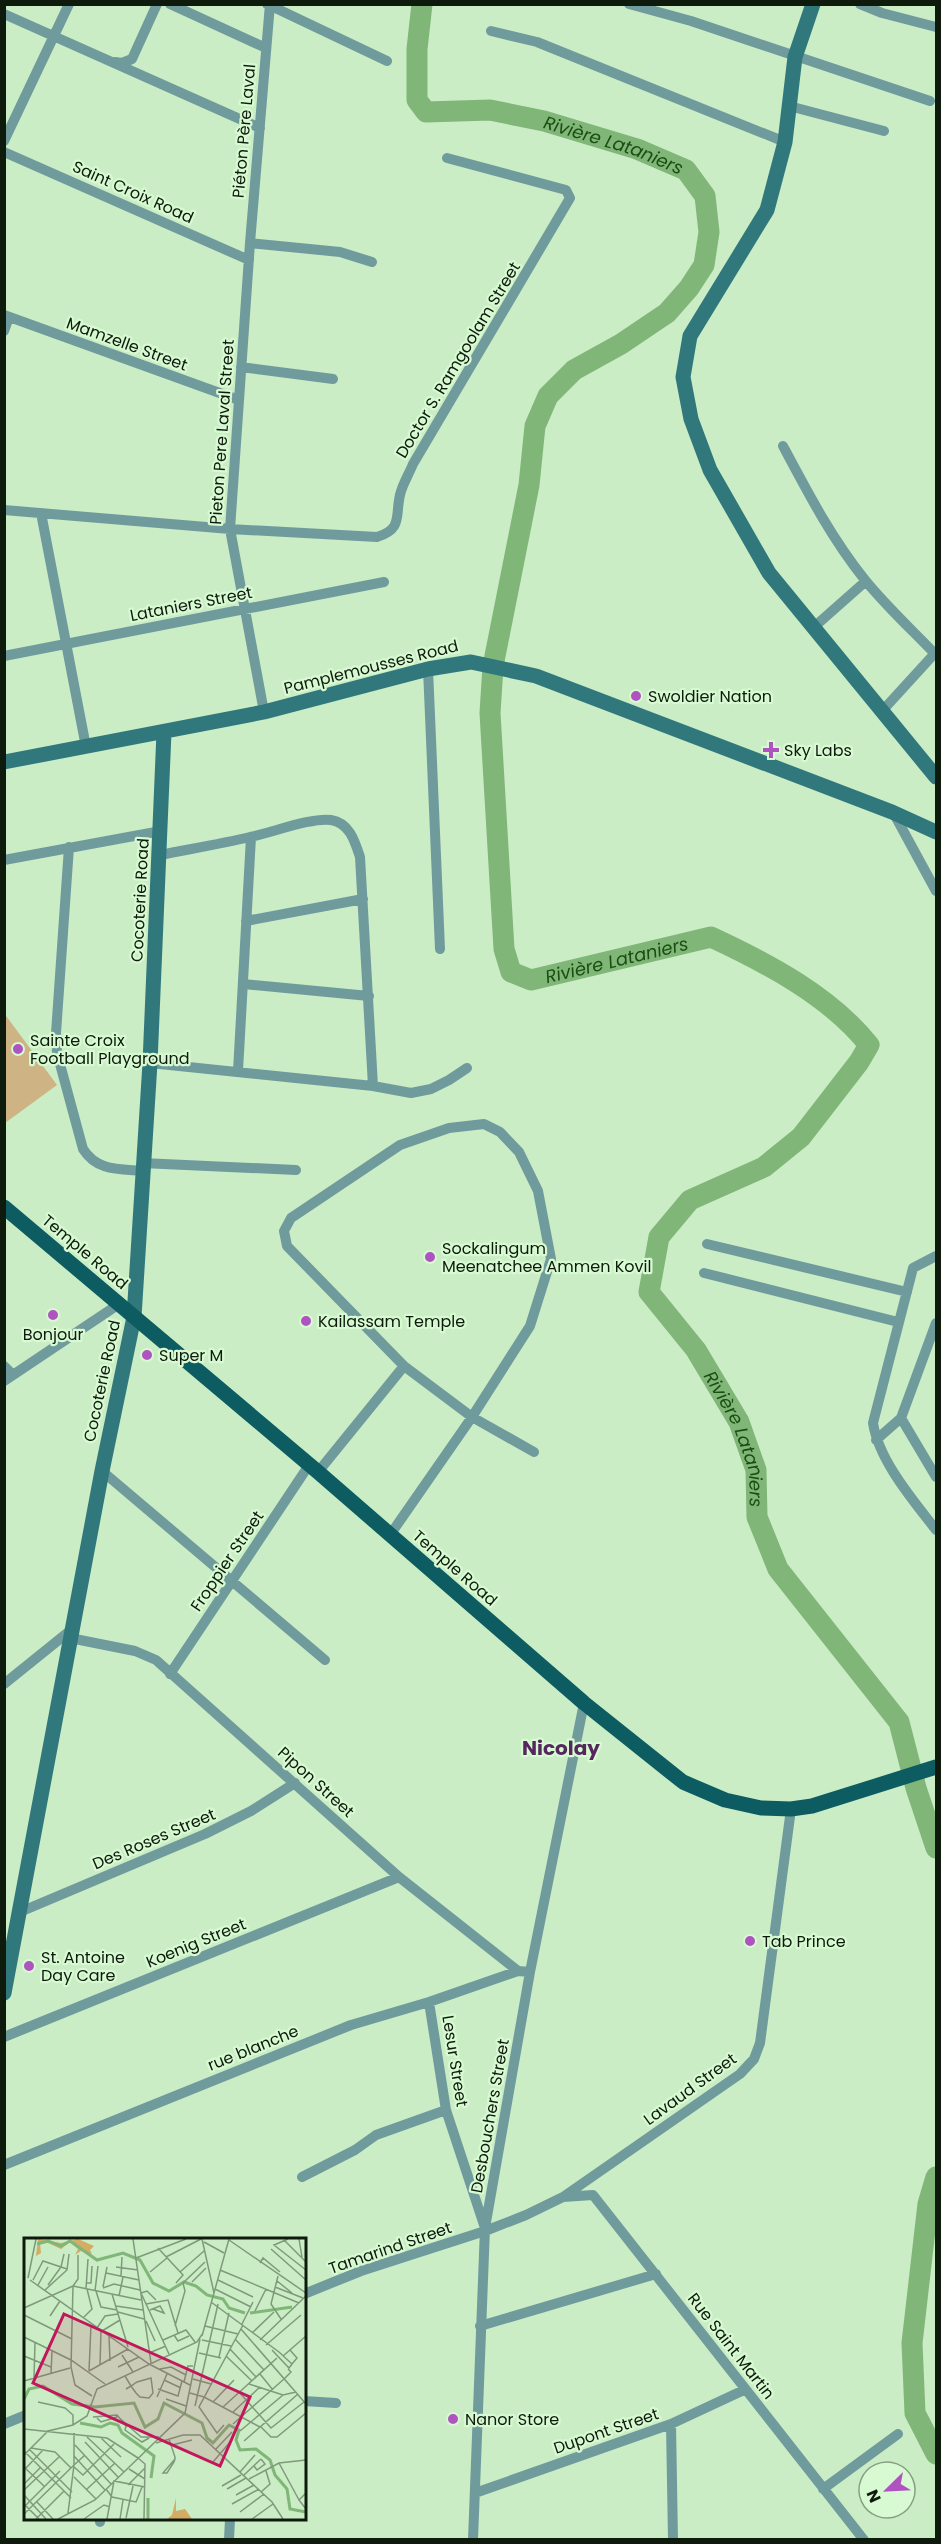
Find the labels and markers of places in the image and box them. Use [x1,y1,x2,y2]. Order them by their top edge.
place label: Swoldier Nation [648,685,772,708]
marker: Swoldier Nation [629,689,643,703]
place label: Sky Labs [784,739,852,762]
marker: Sky Labs [762,741,780,759]
place label: Sainte Croix Football Playground [30,1029,190,1070]
marker: Sainte Croix Football Playground [11,1042,25,1056]
place label: Sockalingum Meenatchee Ammen Kovil [442,1237,651,1278]
marker: Sockalingum Meenatchee Ammen Kovil [423,1250,437,1264]
marker: Bonjour [46,1308,60,1322]
place label: Kailassam Temple [318,1310,465,1333]
marker: Kailassam Temple [299,1314,313,1328]
place label: Bonjour [23,1323,83,1346]
place label: Super M [159,1344,223,1367]
marker: Super M [140,1348,154,1362]
place label: Tab Prince [762,1930,846,1953]
marker: Tab Prince [743,1934,757,1948]
place label: St. Antoine Day Care [41,1946,125,1987]
marker: St. Antoine Day Care [22,1959,36,1973]
place label: Nanor Store [465,2408,559,2431]
marker: Nanor Store [446,2412,460,2426]

